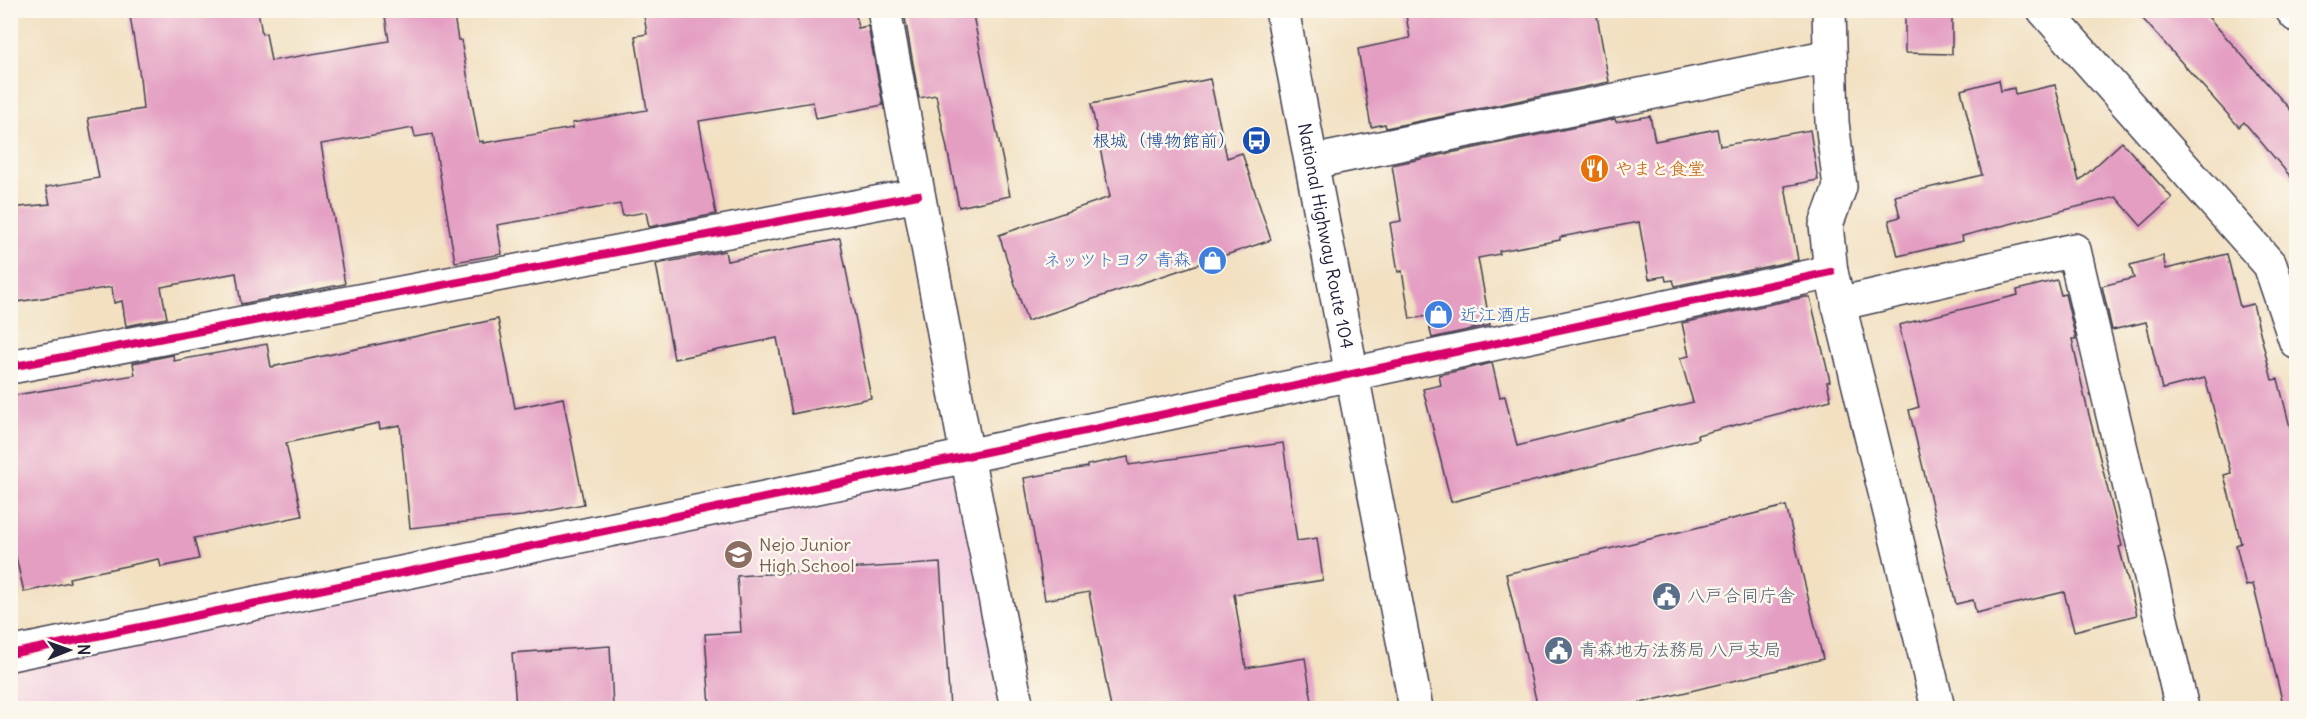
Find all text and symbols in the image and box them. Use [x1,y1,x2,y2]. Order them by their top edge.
street label: National Highway Route 104 [1293,121,1359,351]
bus stop icon: 根城（博物館前） [1241,125,1273,157]
place label: 根城（博物館前） [1092,129,1236,152]
restaurant icon: やまと食堂 [1578,153,1610,185]
place label: やまと食堂 [1615,157,1705,180]
shop icon: ネッツトヨタ 青森 [1196,244,1228,276]
place label: ネッツトヨタ 青森 [1043,248,1191,271]
shop icon: 近江酒店 [1423,299,1455,331]
place label: 近江酒店 [1460,303,1532,326]
place label: Nejo Junior High School [759,533,855,577]
school or university icon: Nejo Junior High School [722,539,754,571]
public building icon: 八戸合同庁舎 [1650,580,1682,612]
place label: 八戸合同庁舎 [1687,584,1795,607]
north arrow [39,620,99,680]
public building icon: 青森地方法務局 八戸支局 [1542,634,1574,666]
place label: 青森地方法務局 八戸支局 [1579,638,1781,661]
text: N [74,644,94,655]

